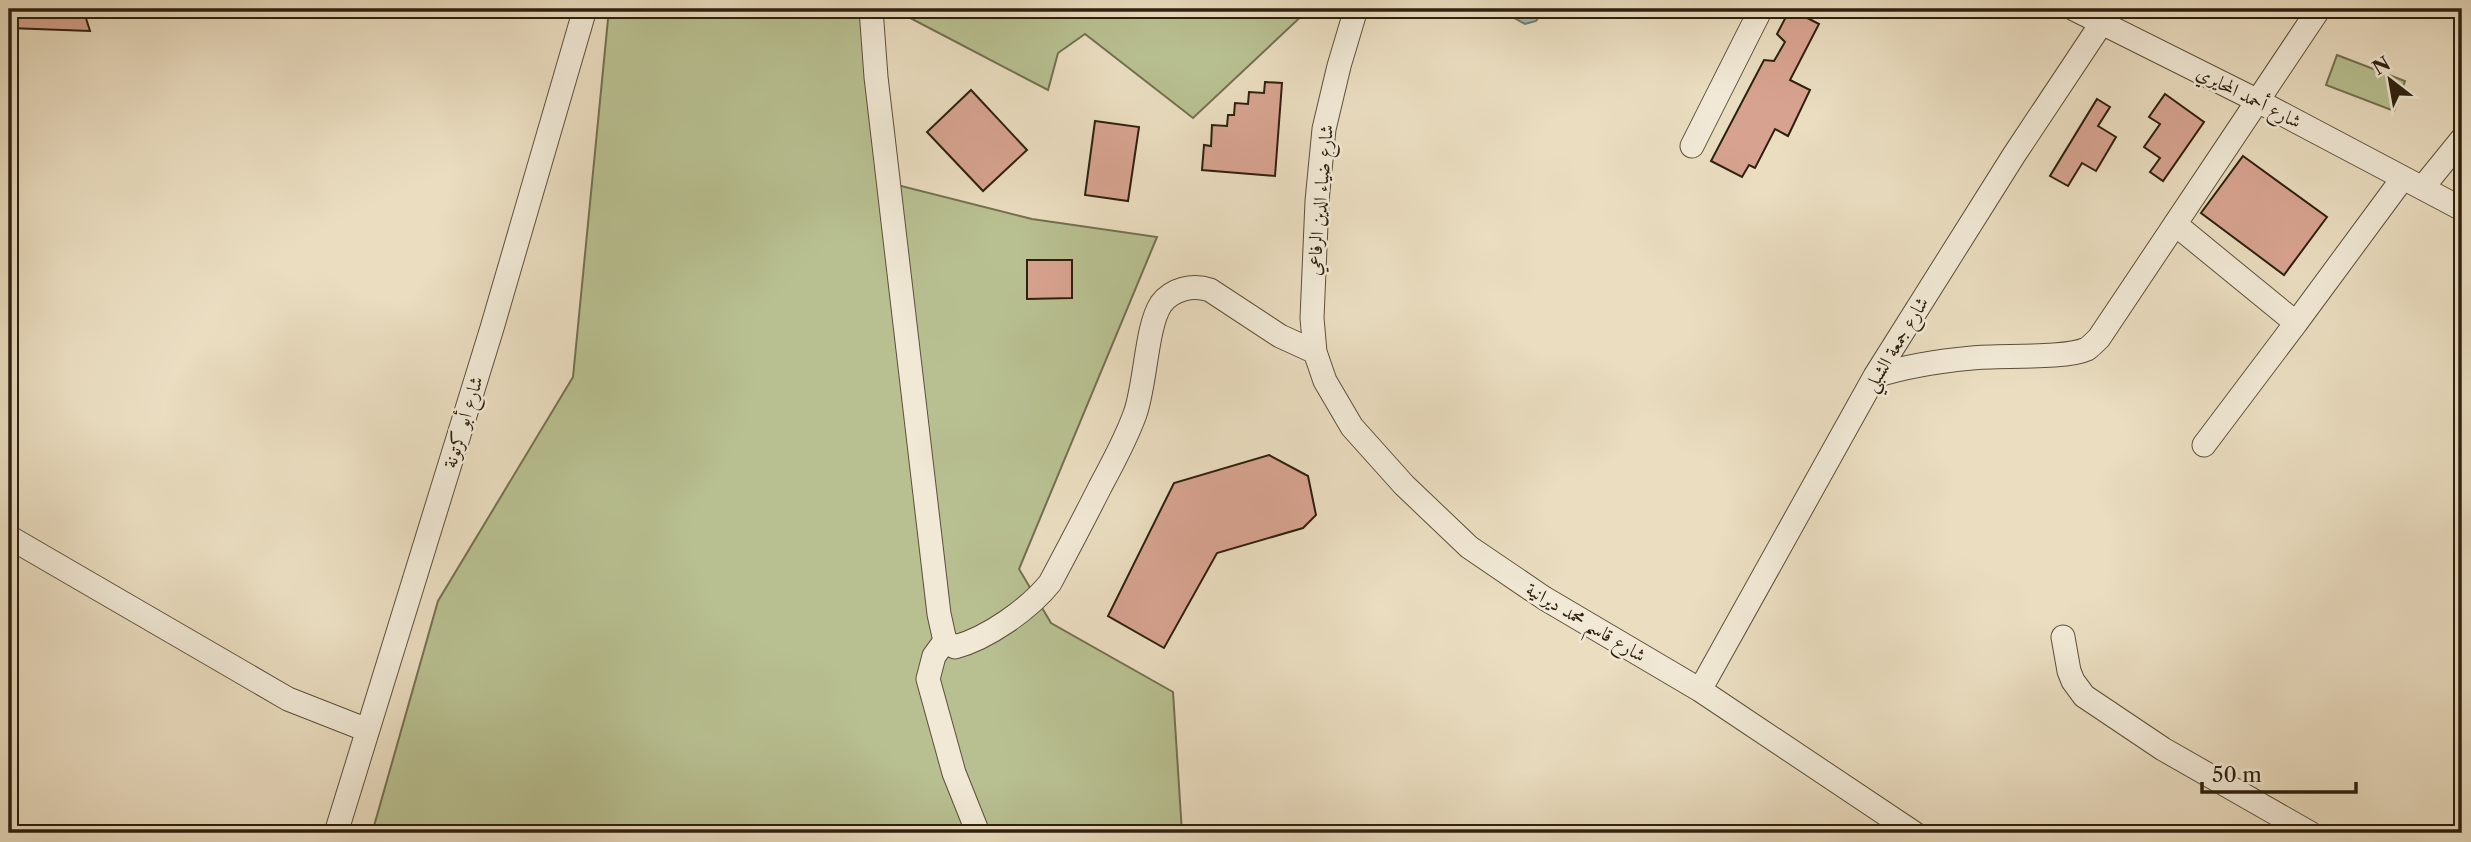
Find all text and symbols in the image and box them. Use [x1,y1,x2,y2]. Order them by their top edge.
north arrow [2356,46,2426,116]
text: N [2369,52,2395,80]
street label: شارع أحمد المحايري [2191,60,2306,137]
street label: شارع ضياء الدين الرفاعي [1302,124,1342,277]
street label: شارع جمعة الشبلي [1859,292,1939,399]
street label: شارع أبو كرتونة [437,373,492,472]
street label: شارع قاسم محمد ديرانية [1518,577,1650,674]
scale bar [2202,751,2356,795]
text: 50 m [2212,762,2262,787]

